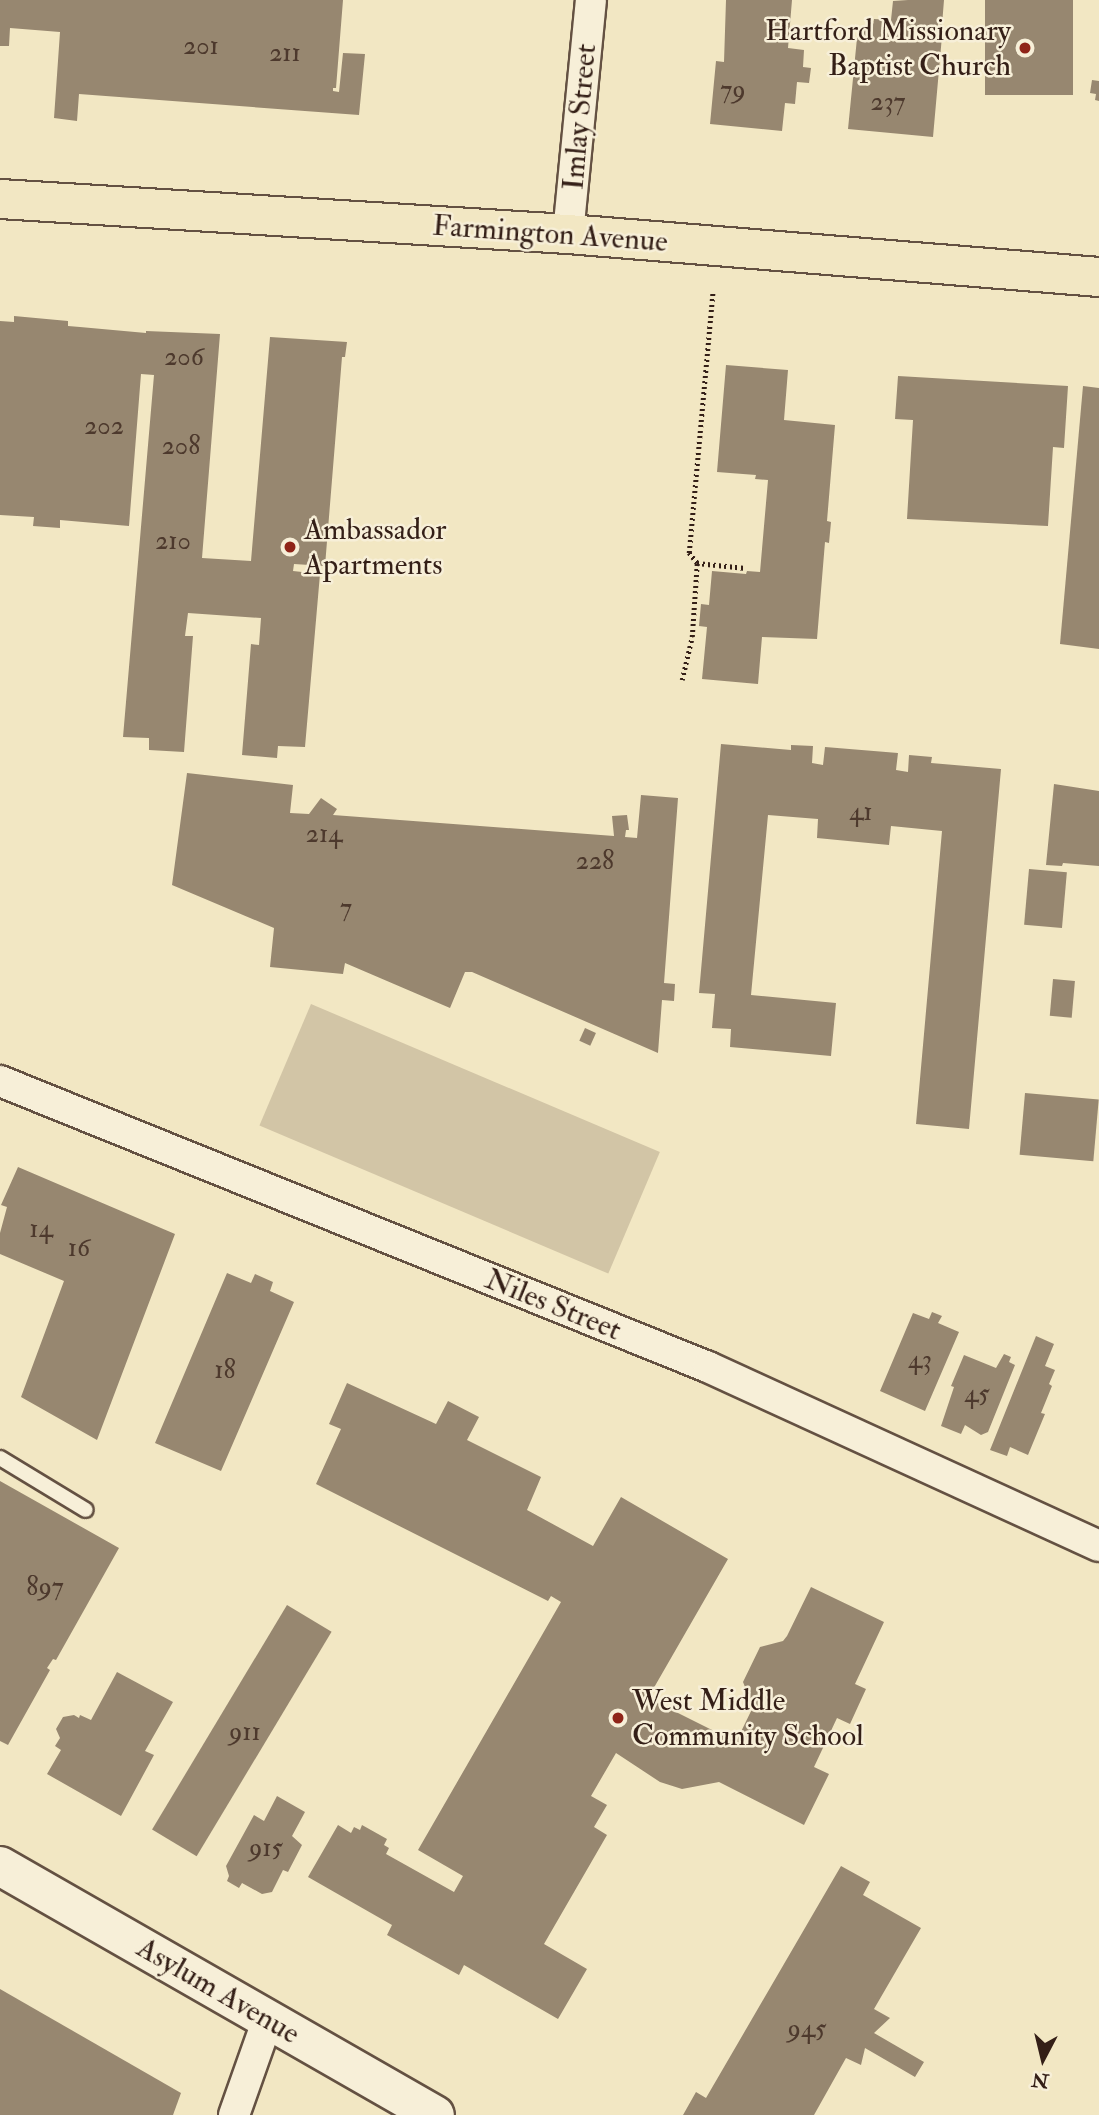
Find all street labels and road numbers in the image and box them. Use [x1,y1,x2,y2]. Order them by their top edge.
street label: Imlay Street [556,42,604,192]
street label: Farmington Avenue [431,208,669,260]
street label: Niles Street [480,1261,626,1349]
street label: Asylum Avenue [130,1930,306,2052]

